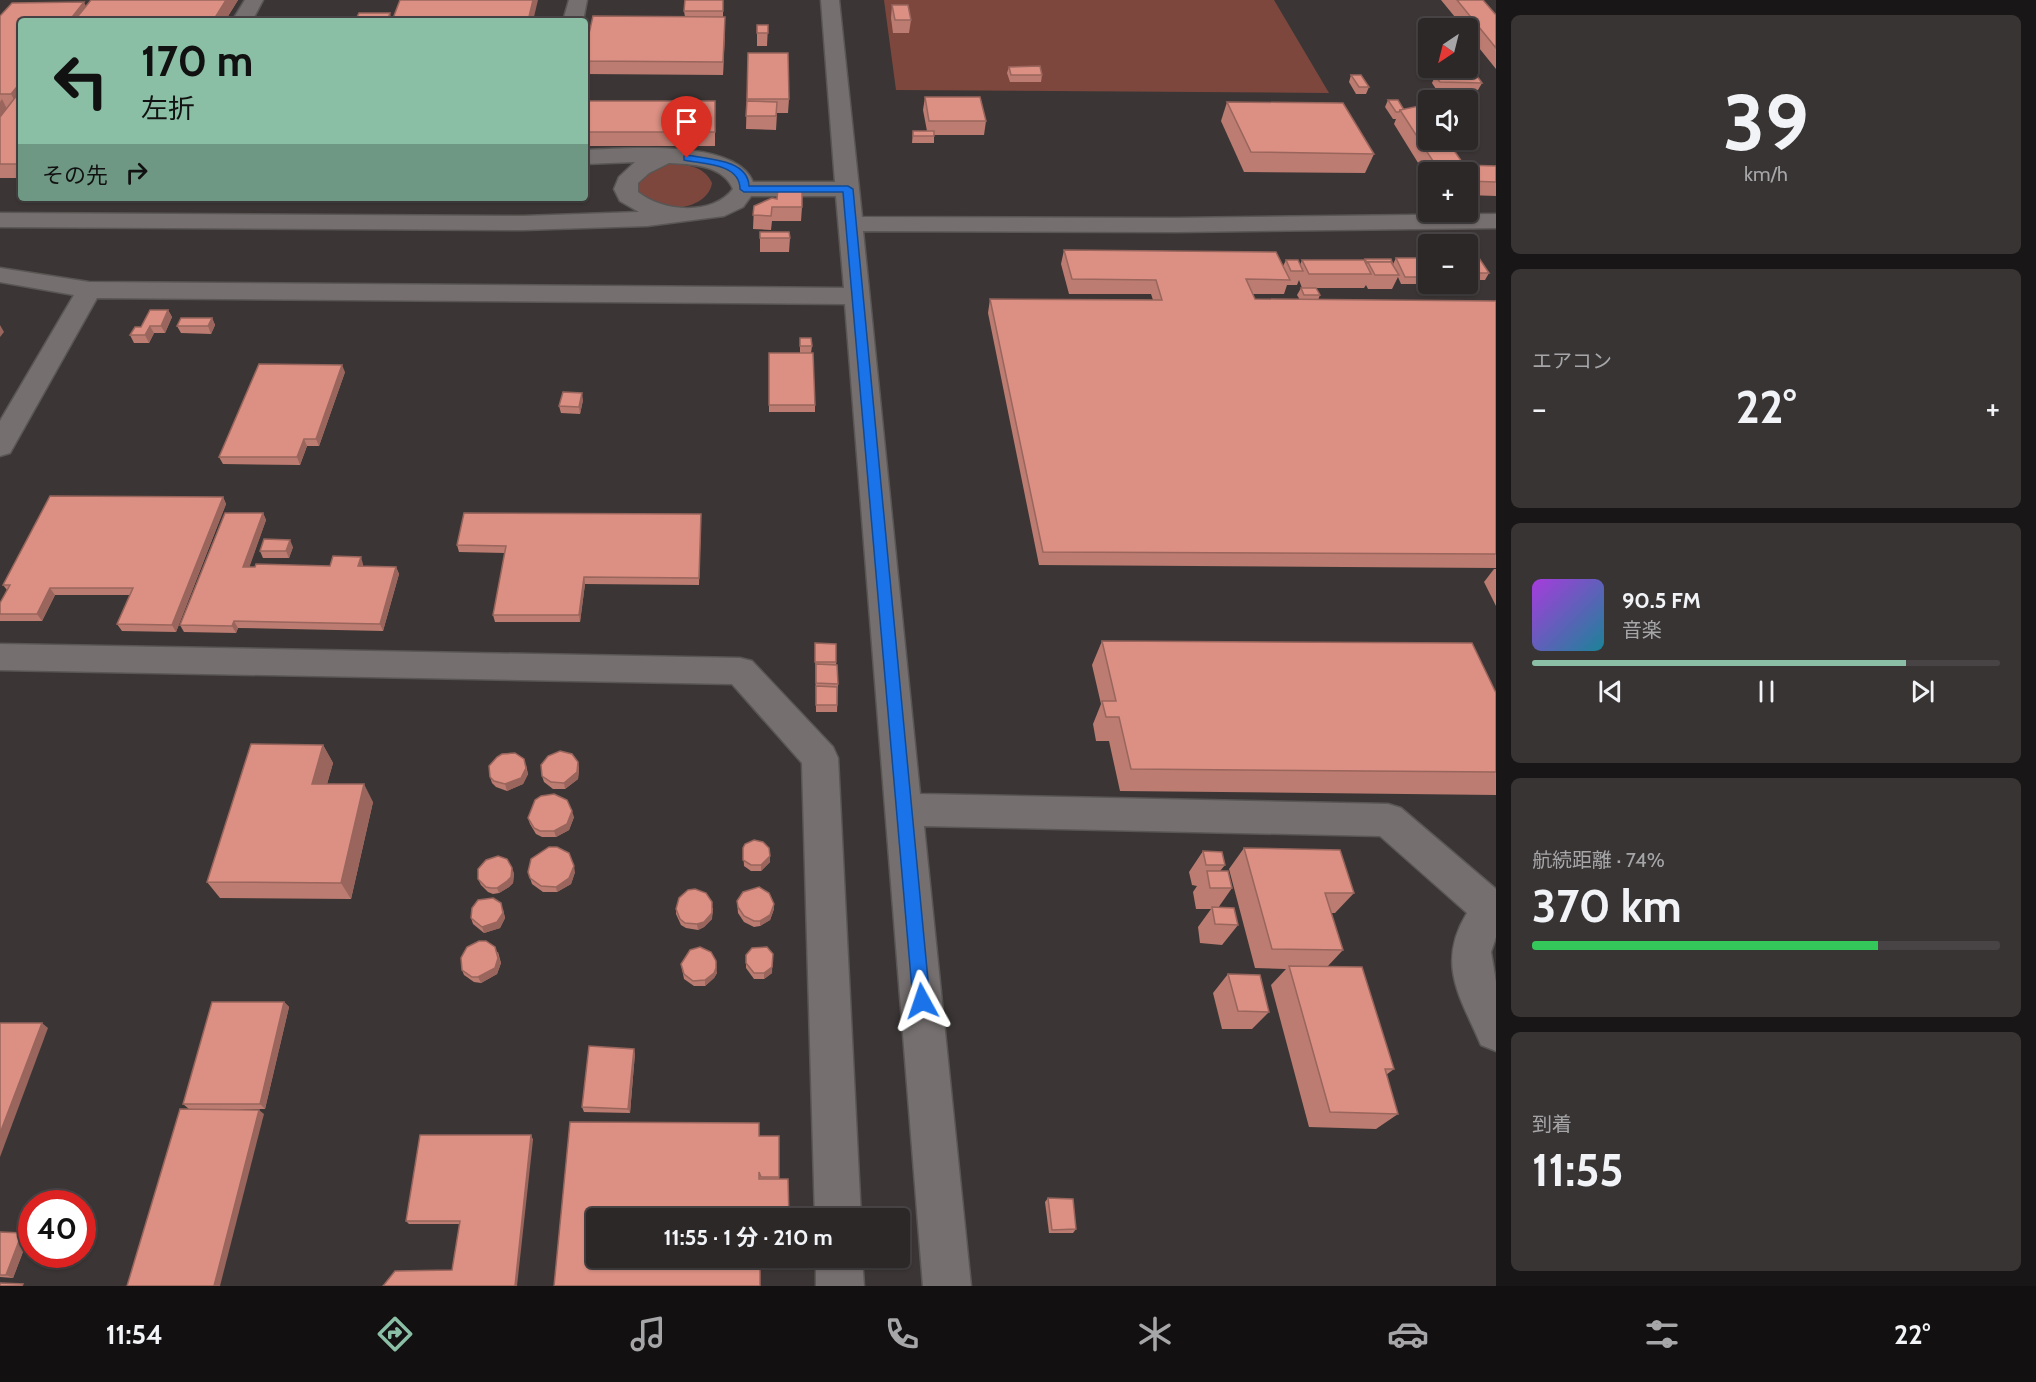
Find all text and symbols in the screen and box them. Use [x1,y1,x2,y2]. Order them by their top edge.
north arrow [1418,18,1478,78]
map controls [1418,18,1478,294]
text: 170 m [141,35,253,87]
icon: left [42,42,120,120]
text: 39 [1723,75,1809,170]
button: sound [1418,90,1478,150]
text: 左折 [141,92,195,125]
pin [661,96,712,158]
icon: arrive [670,105,703,138]
icon: right [120,156,153,189]
text: その先 [42,162,108,189]
button: + [1418,162,1478,222]
text: km/h [1744,162,1788,186]
button: − [1418,234,1478,294]
text: エアコン [1532,349,1612,373]
text: 22° [1736,380,1796,434]
text: − [1532,388,1547,428]
text: + [1985,388,2000,428]
text: 90.5 FM [1622,587,1701,614]
text: 音楽 [1622,618,1662,642]
icon: previous [1594,675,1627,708]
icon: pause [1750,675,1783,708]
icon: next [1906,675,1939,708]
text: 航続距離 · 74% [1532,848,1665,872]
text: 370 km [1532,879,1682,933]
position arrow [890,969,954,1033]
text: 到着 [1532,1112,1572,1136]
text: 11:55 [1532,1143,1624,1197]
speed limit sign: 40 [18,1190,96,1268]
text: 11:55 · 1 分 · 210 m [663,1224,833,1251]
icon: directions [374,1313,416,1355]
icon: music [627,1313,669,1355]
icon: phone [881,1313,923,1355]
icon: climate [1134,1313,1176,1355]
icon: car [1387,1313,1429,1355]
icon: filters [1641,1313,1683,1355]
text: 11:54 [106,1318,163,1351]
text: 22° [1894,1318,1930,1351]

